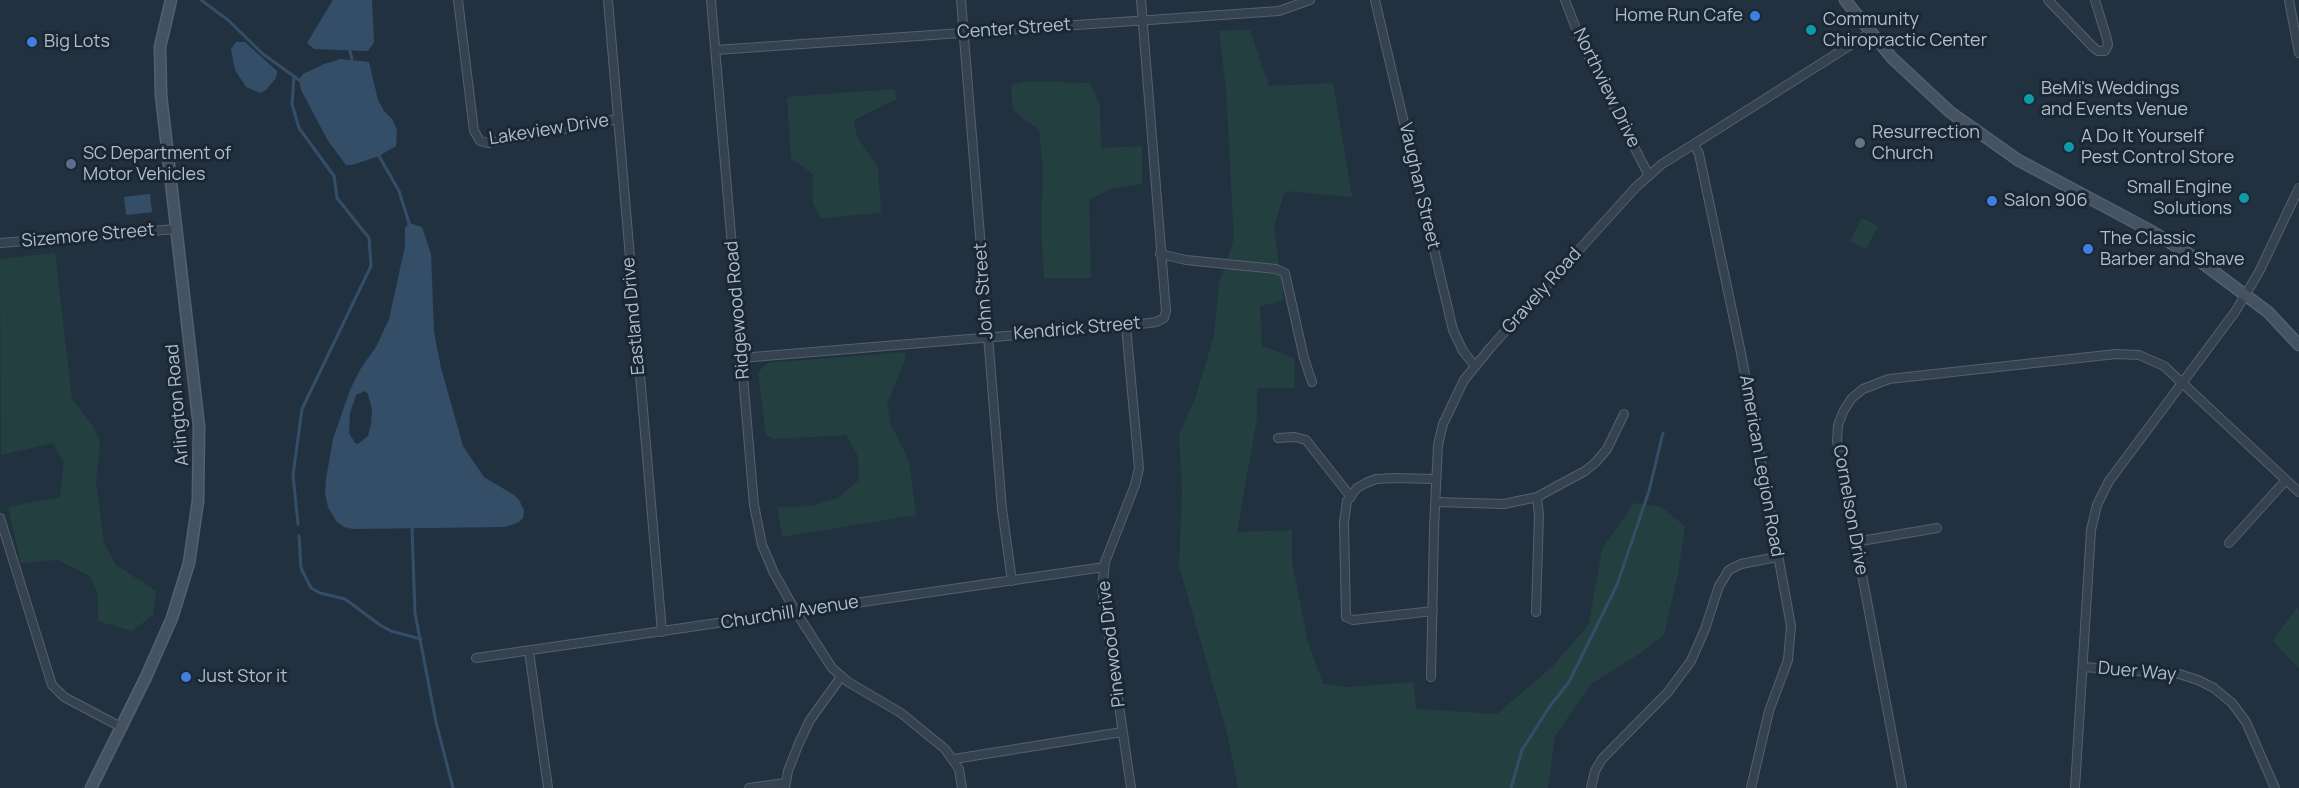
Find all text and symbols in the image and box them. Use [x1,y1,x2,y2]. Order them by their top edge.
place label: Home Run Cafe [1615,5,1743,27]
marker: Home Run Cafe [1748,9,1762,23]
place label: Community Chiropractic Center [1823,9,1987,52]
street label: Center Street [956,14,1072,44]
marker: Community Chiropractic Center [1804,23,1818,37]
street label: Northview Drive [1568,25,1644,151]
place label: Big Lots [44,31,110,53]
marker: Big Lots [25,35,39,49]
place label: BeMi's Weddings and Events Venue [2041,78,2188,121]
marker: BeMi's Weddings and Events Venue [2022,92,2036,106]
street label: Lakeview Drive [488,110,610,150]
street label: Vaughan Street [1394,121,1444,251]
place label: Resurrection Church [1872,122,1980,164]
place label: A Do It Yourself Pest Control Store [2081,126,2234,168]
marker: Resurrection Church [1853,136,1867,150]
marker: A Do It Yourself Pest Control Store [2062,140,2076,154]
place label: SC Department of Motor Vehicles [83,143,231,186]
marker: SC Department of Motor Vehicles [64,157,78,171]
place label: Small Engine Solutions [2127,177,2232,219]
place label: Salon 906 [2004,190,2088,212]
marker: Small Engine Solutions [2237,191,2251,205]
marker: Salon 906 [1985,194,1999,208]
street label: Sizemore Street [21,219,155,253]
place label: The Classic Barber and Shave [2100,228,2244,270]
street label: Ridgewood Road [721,240,755,380]
street label: John Street [970,242,998,340]
marker: The Classic Barber and Shave [2081,242,2095,256]
street label: Gravely Road [1498,244,1586,338]
street label: Eastland Drive [618,256,650,376]
street label: Kendrick Street [1013,313,1141,345]
street label: Arlington Road [162,343,194,467]
street label: American Legion Road [1734,373,1788,559]
street label: Cornelson Drive [1828,443,1872,577]
street label: Pinewood Drive [1094,580,1130,708]
street label: Churchill Avenue [720,591,860,635]
street label: Duer Way [2097,658,2177,686]
place label: Just Stor it [198,666,287,688]
marker: Just Stor it [179,670,193,684]

